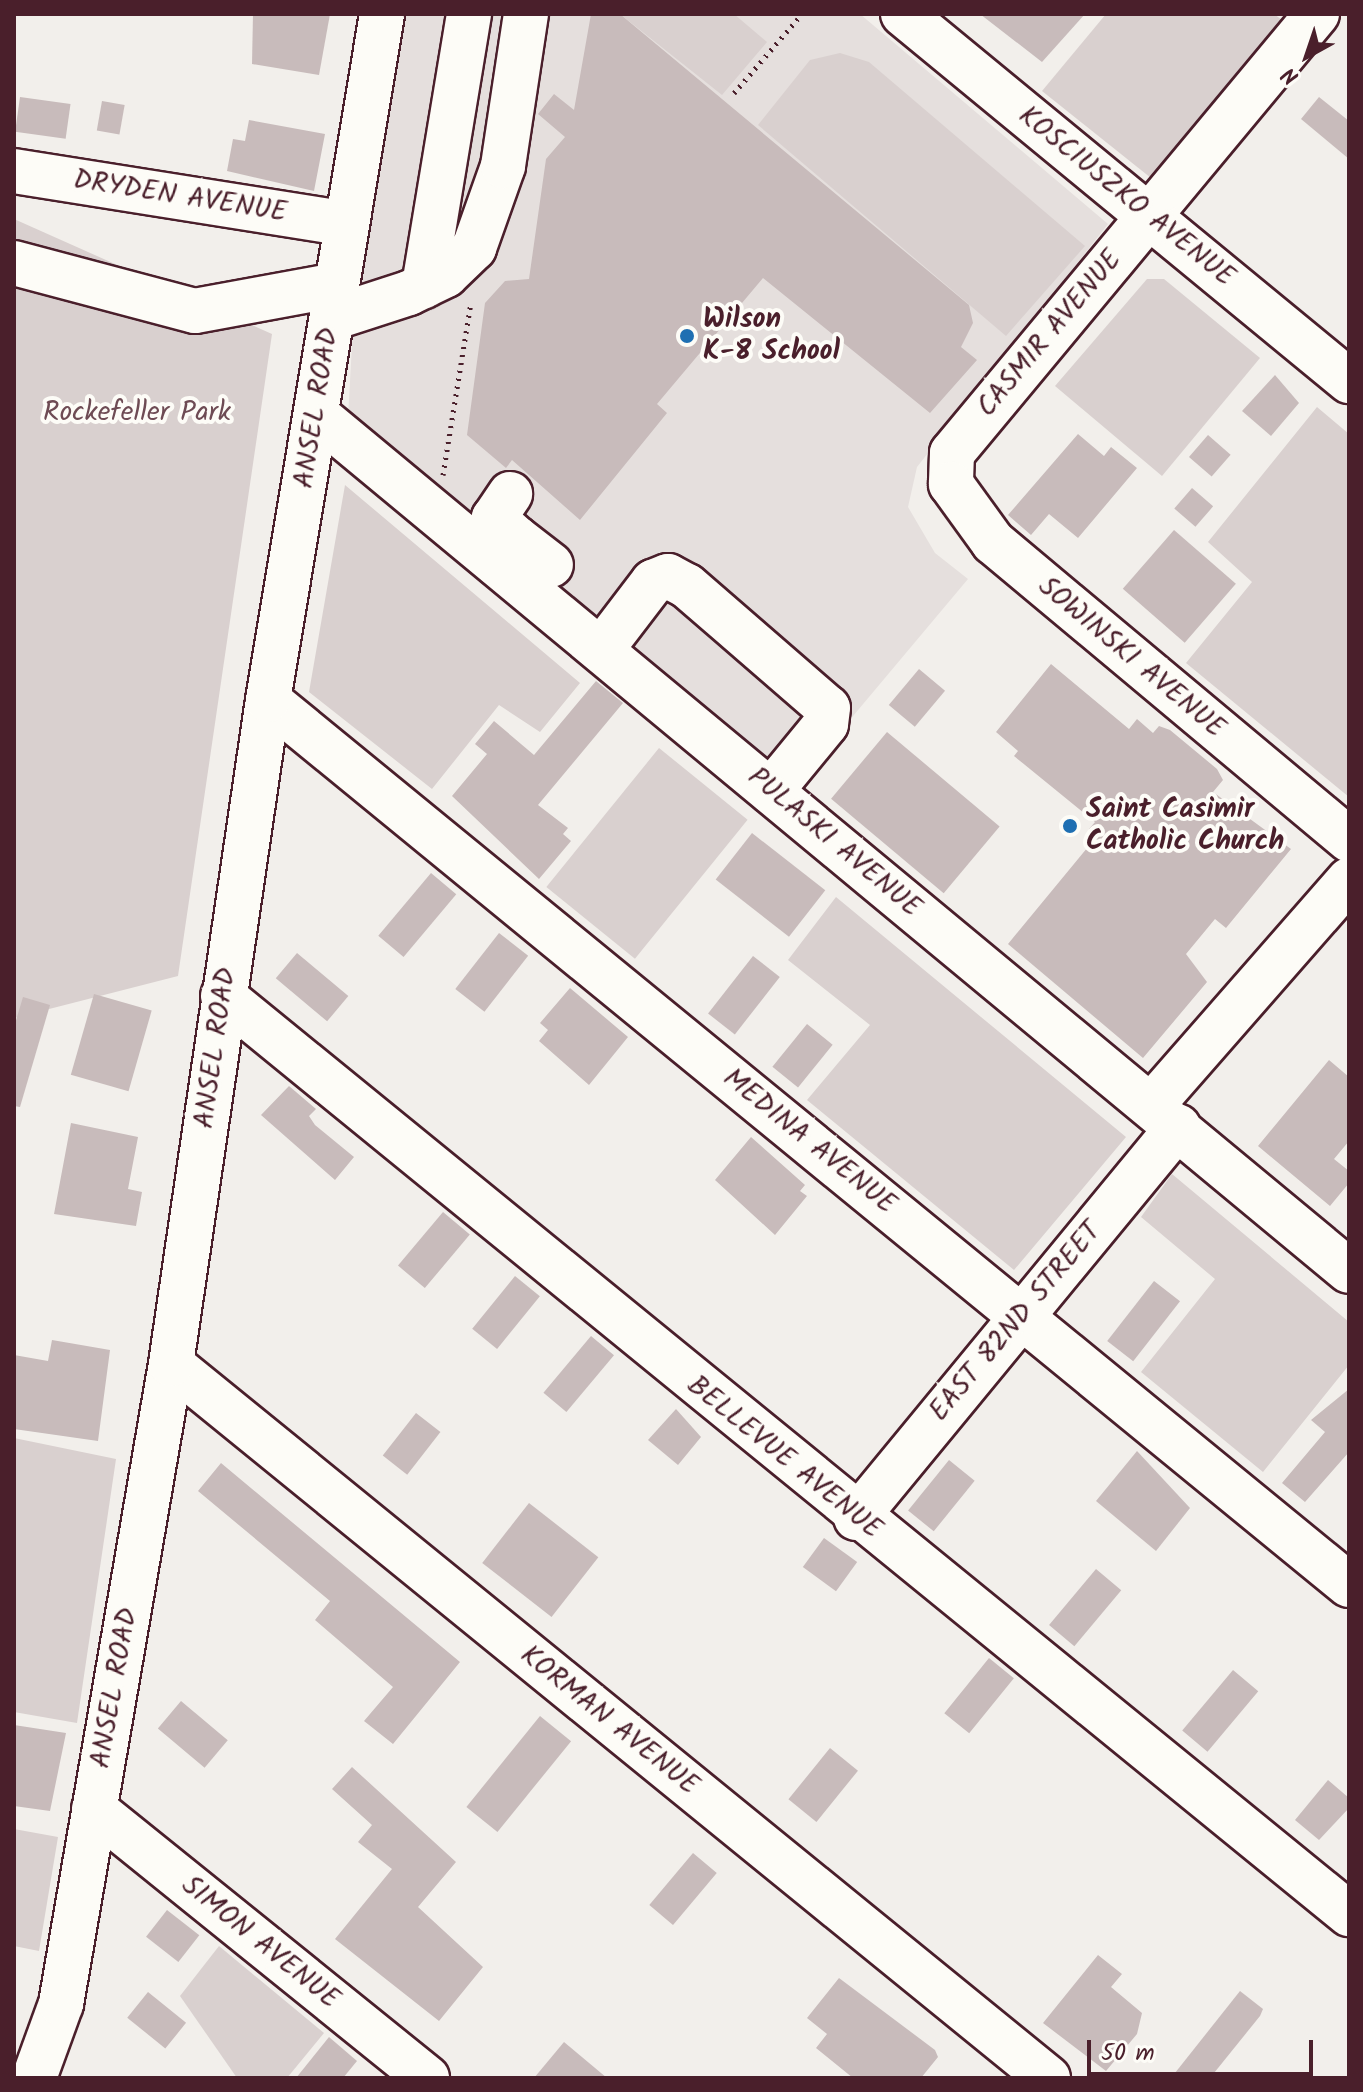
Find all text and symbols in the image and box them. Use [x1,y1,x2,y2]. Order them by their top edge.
north arrow [1267,16,1347,96]
text: N [1275,57,1308,93]
street label: KOSCIUSZKO AVENUE [1011,100,1241,294]
street label: DRYDEN AVENUE [71,164,289,230]
street label: CASMIR AVENUE [970,244,1130,424]
place label: Wilson K-8 School [703,303,840,369]
street label: ANSEL ROAD [288,325,346,491]
marker: Wilson K-8 School [678,327,696,345]
park label: Rockefeller Park [43,396,231,430]
street label: SOWINSKI AVENUE [1031,570,1231,746]
street label: PULASKI AVENUE [740,761,928,925]
place label: Saint Casimir Catholic Church [1086,793,1284,859]
marker: Saint Casimir Catholic Church [1061,817,1079,835]
street label: ANSEL ROAD [188,965,244,1131]
street label: MEDINA AVENUE [716,1062,902,1222]
street label: EAST 82ND STREET [923,1216,1109,1428]
street label: BELLEVUE AVENUE [680,1369,888,1547]
street label: ANSEL ROAD [84,1605,146,1771]
street label: KORMAN AVENUE [513,1639,705,1803]
street label: SIMON AVENUE [174,1869,346,2017]
scale bar [1091,2024,1317,2074]
text: 50 m [1101,2034,1155,2073]

